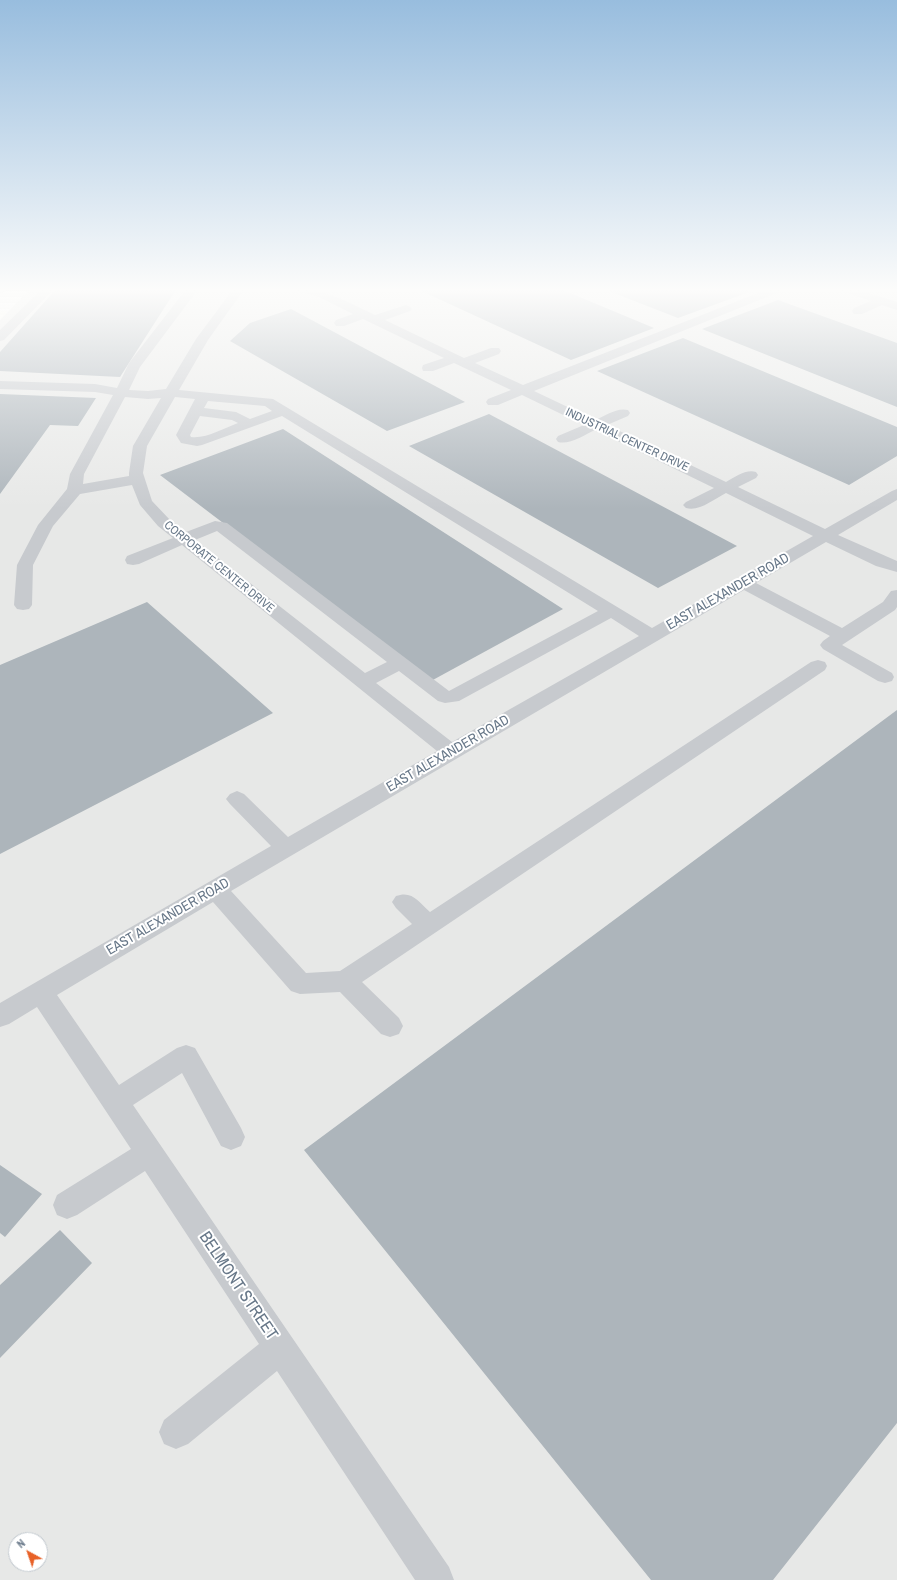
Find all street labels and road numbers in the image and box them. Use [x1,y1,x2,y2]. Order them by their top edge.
street label: INDUSTRIAL CENTER DRIVE [563,405,691,475]
street label: CORPORATE CENTER DRIVE [161,518,277,616]
street label: EAST ALEXANDER ROAD [664,550,792,634]
street label: EAST ALEXANDER ROAD [384,712,512,796]
street label: EAST ALEXANDER ROAD [104,875,232,959]
street label: BELMONT STREET [194,1228,282,1344]

